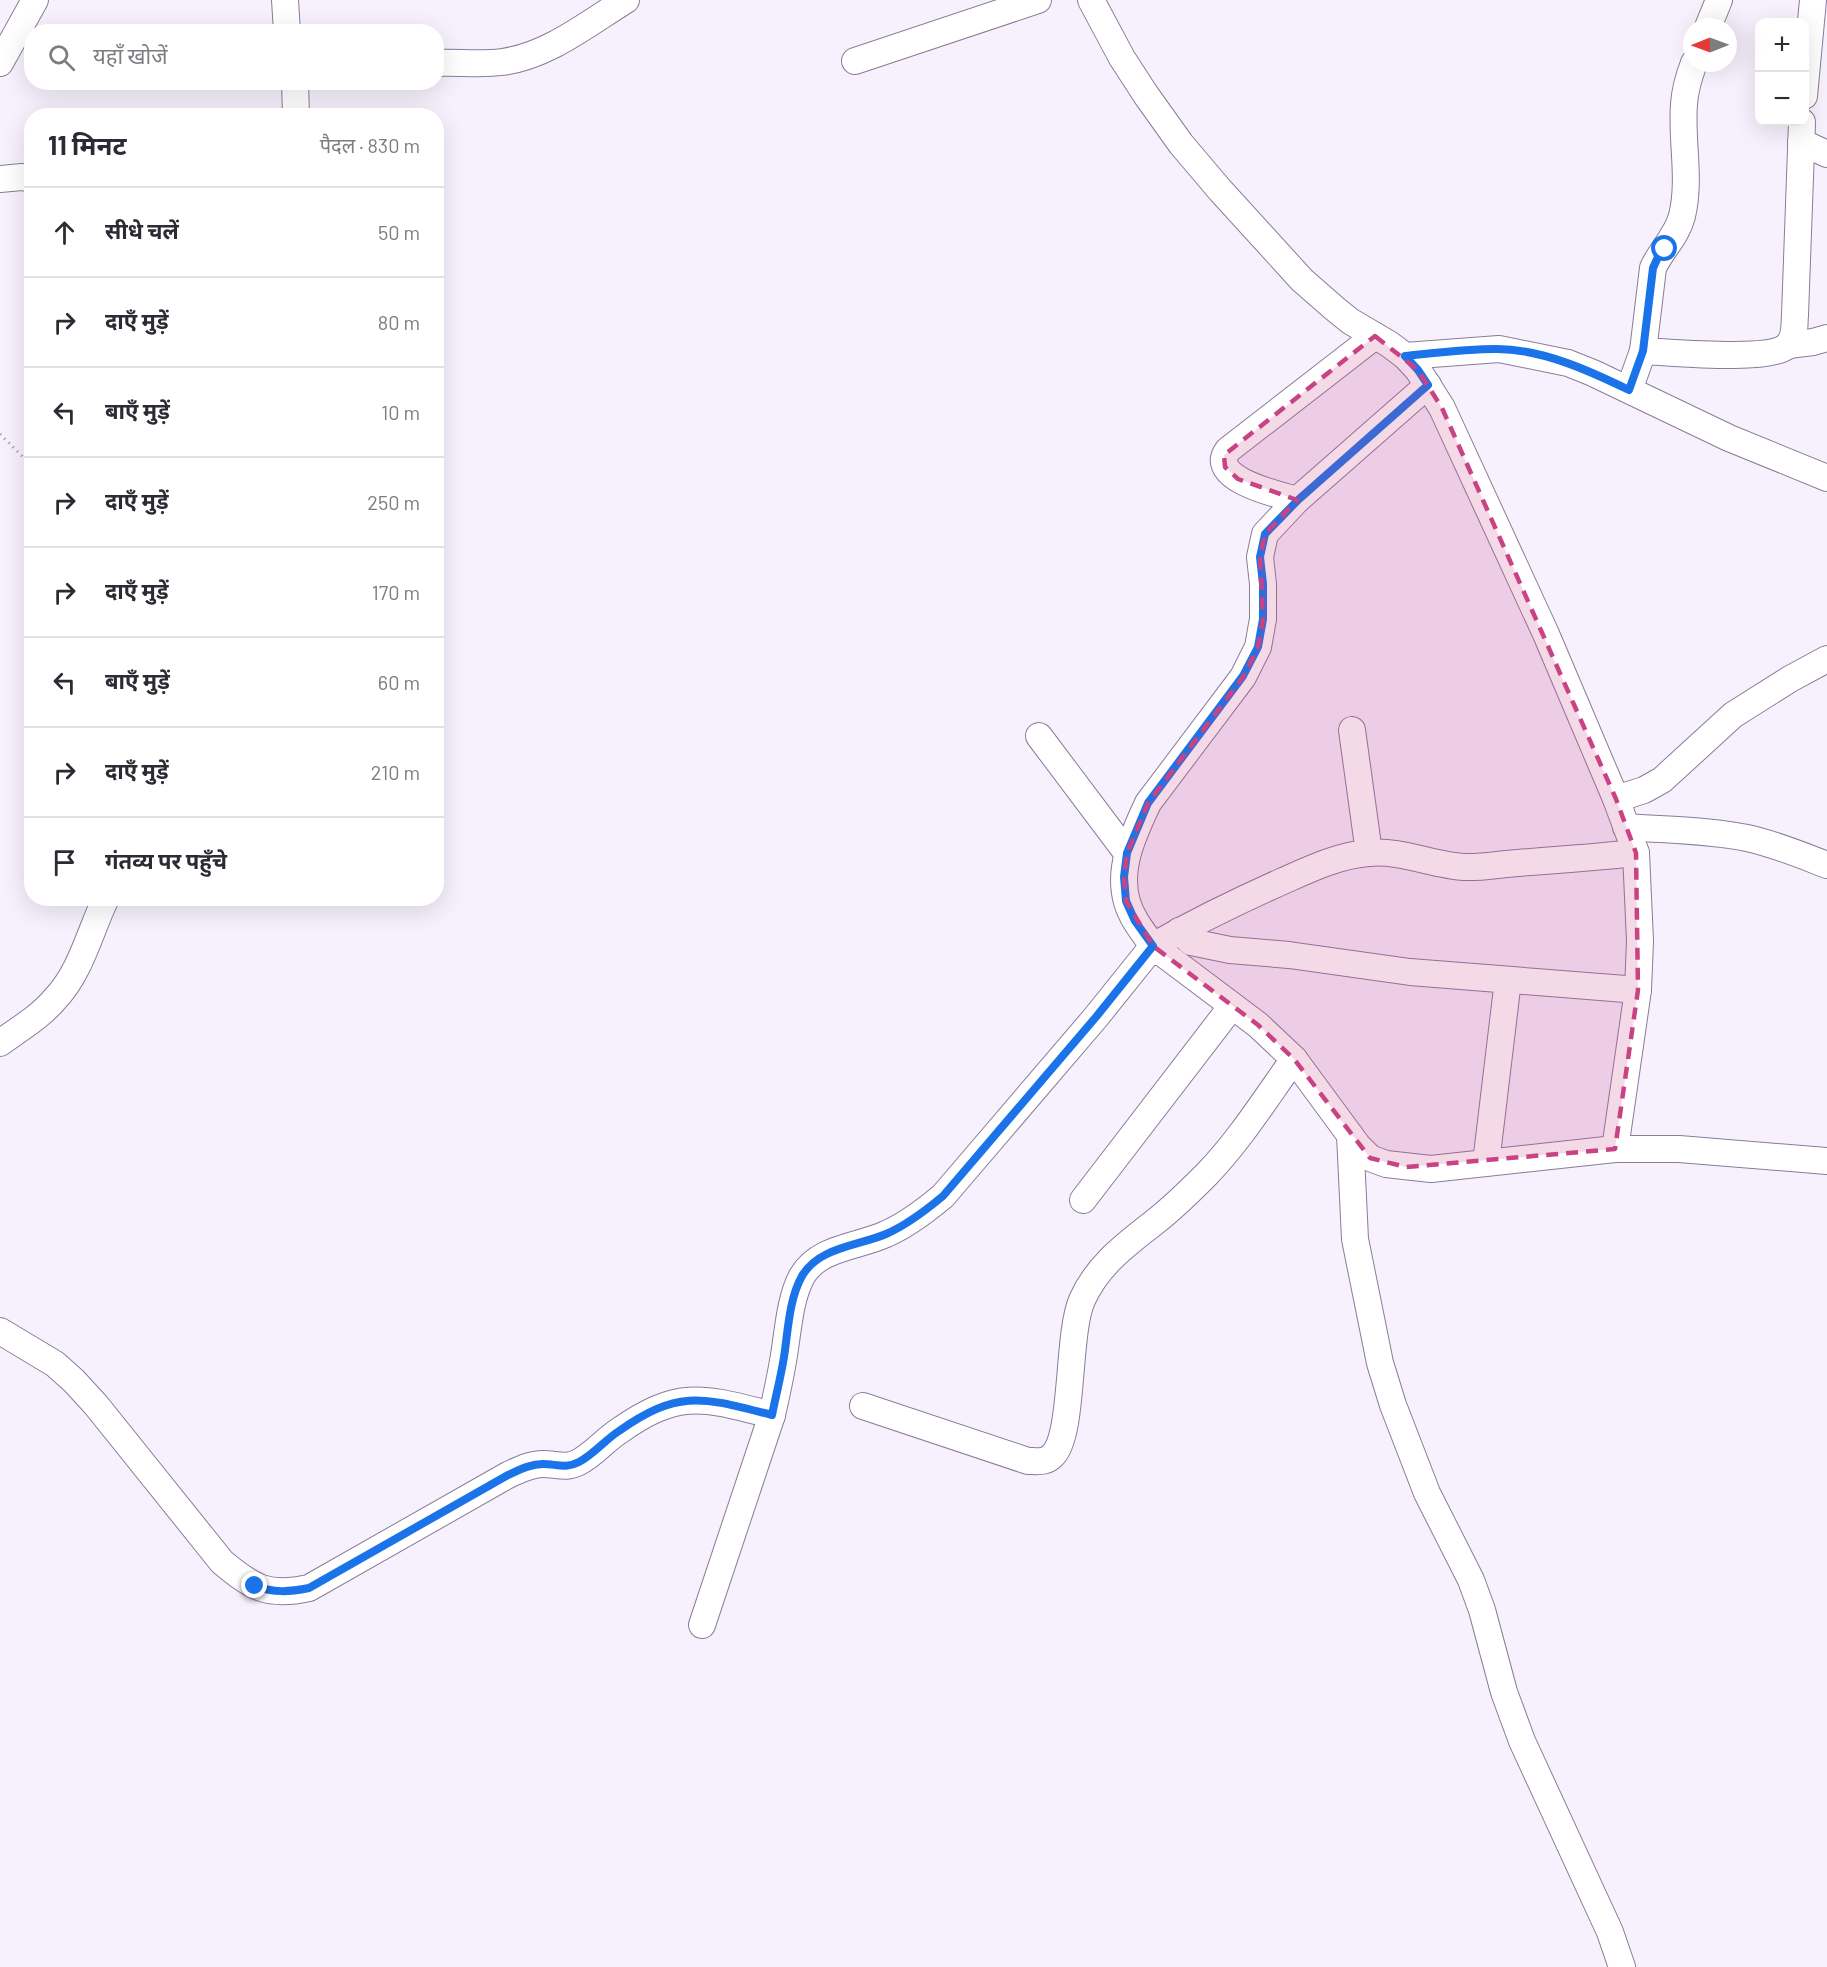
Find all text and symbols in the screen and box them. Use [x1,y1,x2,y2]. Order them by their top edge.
north arrow [1683,18,1737,72]
map controls [1755,18,1809,126]
button: + [1755,18,1809,72]
search box [24,24,444,90]
icon: search [45,41,78,74]
text: यहाँ खोजें [93,42,168,68]
button: − [1755,72,1809,126]
text: 11 मिनट [48,129,126,160]
text: पैदल · 830 m [320,133,420,157]
icon: ahead [48,216,81,249]
text: सीधे चलें [105,217,179,243]
text: 50 m [378,220,420,244]
route start [1651,235,1677,261]
icon: right [48,306,81,339]
text: दाएँ मुड़ें [105,307,168,333]
text: 80 m [378,310,420,334]
icon: left [48,396,81,429]
text: बाएँ मुड़ें [105,397,170,423]
text: 10 m [381,400,420,424]
icon: right [48,486,81,519]
text: दाएँ मुड़ें [105,487,168,513]
text: 250 m [367,490,420,514]
icon: right [48,576,81,609]
text: दाएँ मुड़ें [105,577,168,603]
text: 170 m [372,580,420,604]
icon: left [48,666,81,699]
text: बाएँ मुड़ें [105,667,170,693]
text: 60 m [378,670,420,694]
icon: right [48,756,81,789]
text: दाएँ मुड़ें [105,757,168,783]
text: 210 m [371,760,420,784]
icon: arrive [48,846,81,879]
text: गंतव्य पर पहुँचे [105,847,227,873]
route end [241,1572,267,1598]

